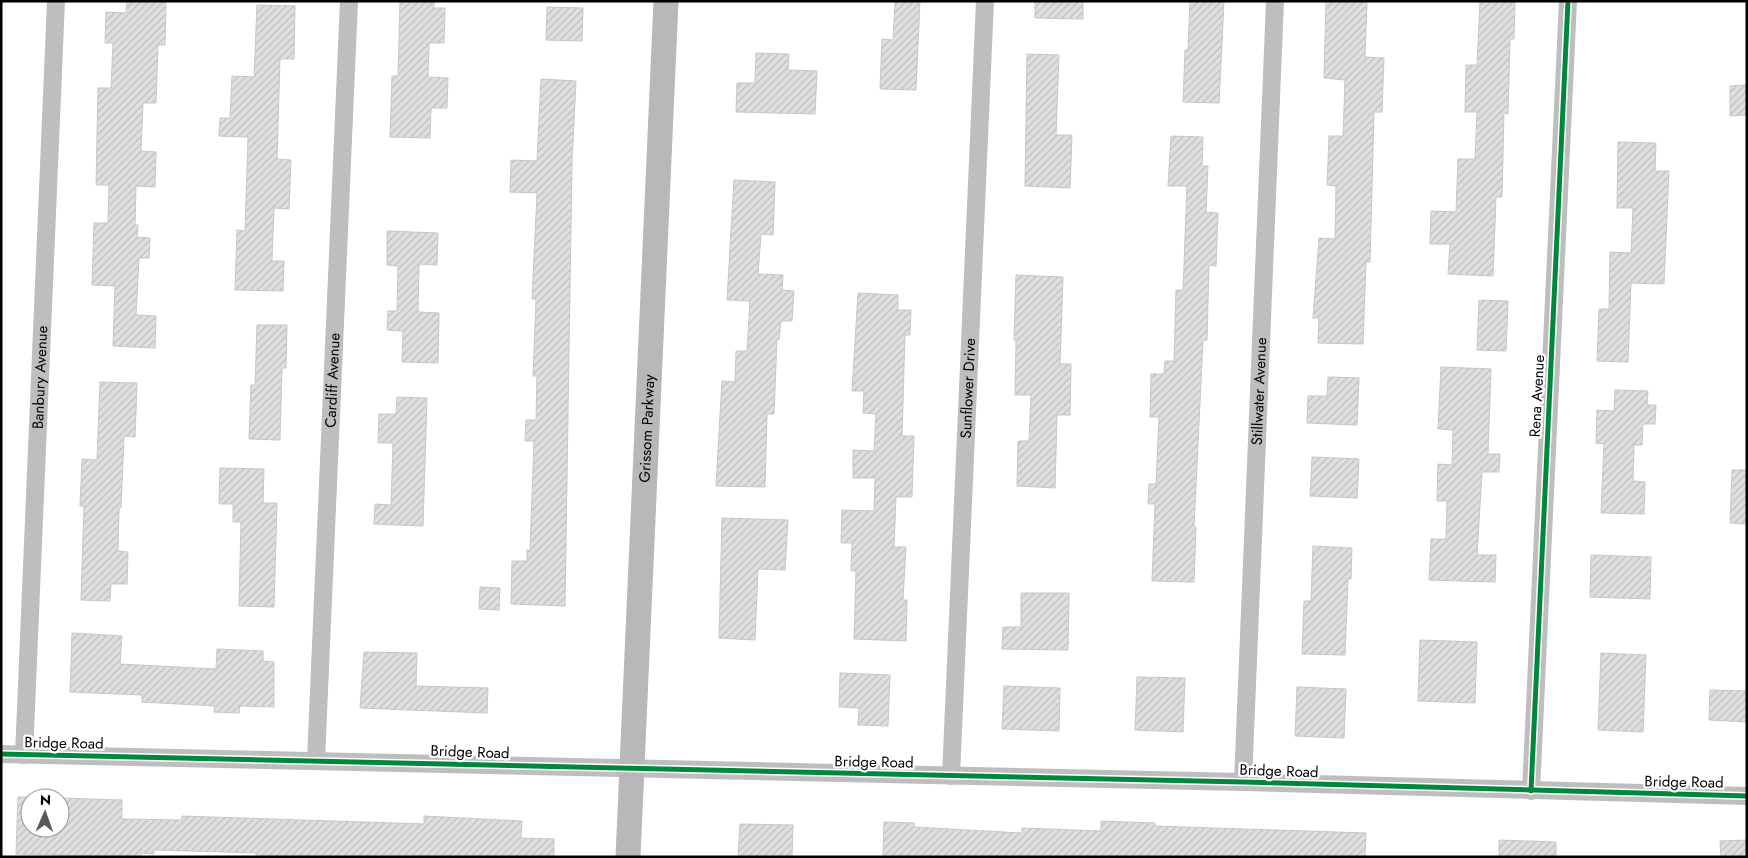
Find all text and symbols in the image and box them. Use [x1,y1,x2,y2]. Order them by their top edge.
street label: Banbury Avenue [27,325,53,429]
street label: Cardiff Avenue [319,332,346,428]
street label: Sunflower Drive [955,337,981,439]
street label: Stillwater Avenue [1246,337,1272,446]
street label: Rena Avenue [1524,354,1550,438]
street label: Grissom Parkway [634,374,660,483]
street label: Bridge Road [24,731,104,755]
street label: Bridge Road [430,740,510,764]
street label: Bridge Road [834,750,914,774]
street label: Bridge Road [1239,759,1319,783]
street label: Bridge Road [1644,770,1724,794]
north arrow [20,788,70,838]
text: N [40,790,51,810]

